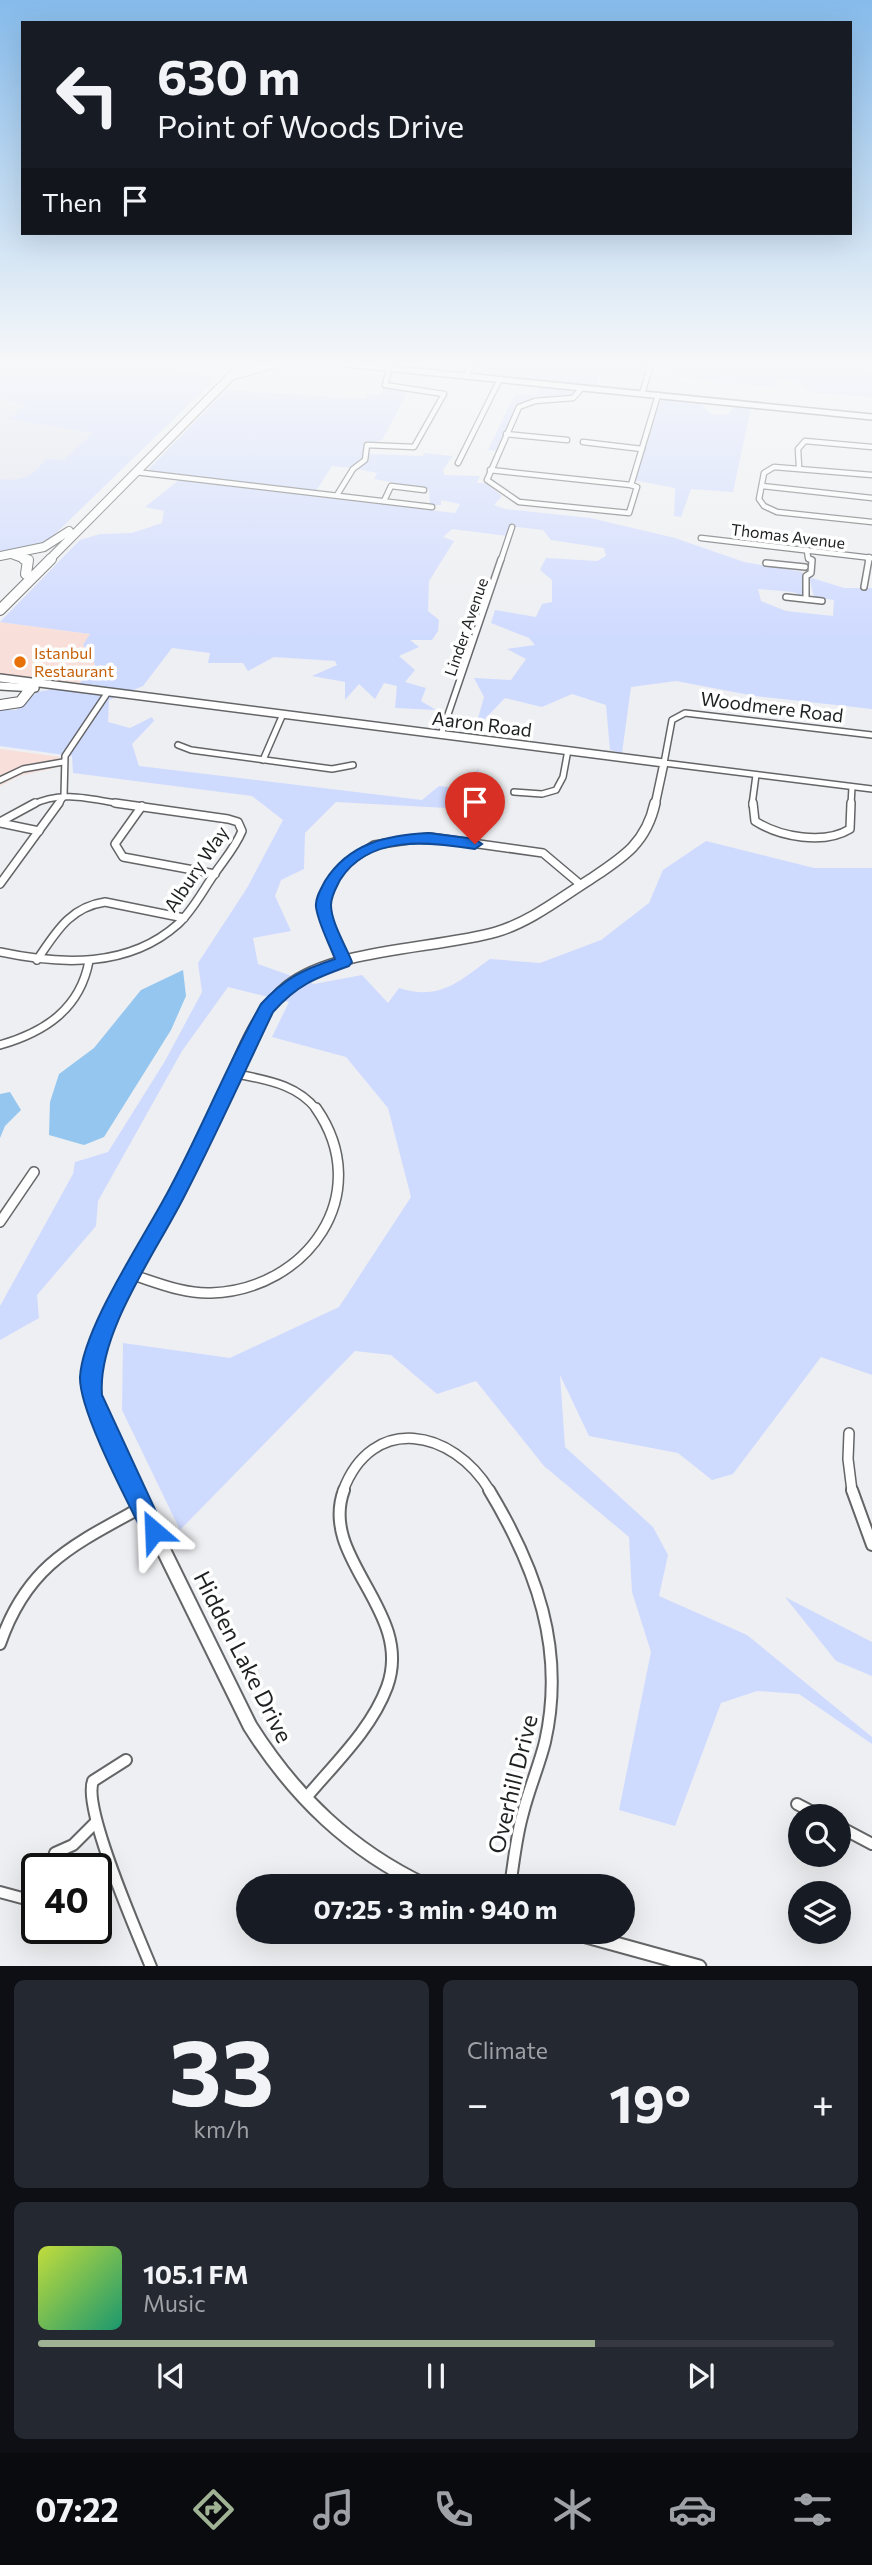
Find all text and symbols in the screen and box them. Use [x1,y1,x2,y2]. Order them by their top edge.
text: 630 m [157,45,300,105]
icon: left [42,49,133,140]
text: Point of Woods Drive [157,105,464,145]
icon: arrive [116,182,154,220]
text: Then [42,186,102,217]
street label: Thomas Avenue [730,519,846,552]
street label: Linder Avenue [440,575,491,679]
place label: Istanbul Restaurant [34,643,115,680]
marker: Istanbul Restaurant [12,654,28,670]
street label: Woodmere Road [699,686,845,727]
street label: Aaron Road [431,706,533,741]
pin [445,772,505,844]
icon: arrive [456,783,494,821]
street label: Albury Way [158,821,233,916]
position arrow [117,1494,191,1568]
street label: Hidden Lake Drive [189,1566,299,1747]
street label: Overhill Drive [481,1711,543,1856]
map controls [788,1804,851,1944]
button: search [788,1804,851,1867]
speed limit sign: 40 [21,1853,112,1944]
button: layers [788,1881,851,1944]
text: 07:25 · 3 min · 940 m [314,1893,557,1924]
text: 33 [169,2013,274,2125]
text: Climate [467,2036,548,2064]
text: 19° [609,2070,691,2134]
text: − [467,2079,489,2126]
text: + [812,2079,834,2126]
text: km/h [194,2115,249,2143]
text: 105.1 FM [143,2258,249,2289]
text: Music [143,2289,206,2317]
icon: previous [152,2357,190,2395]
icon: pause [417,2357,455,2395]
icon: next [682,2357,720,2395]
icon: directions [189,2485,238,2534]
icon: music [309,2485,358,2534]
icon: phone [429,2485,478,2534]
icon: climate [548,2485,597,2534]
icon: car [668,2485,717,2534]
icon: filters [788,2485,837,2534]
text: 07:22 [35,2489,119,2529]

